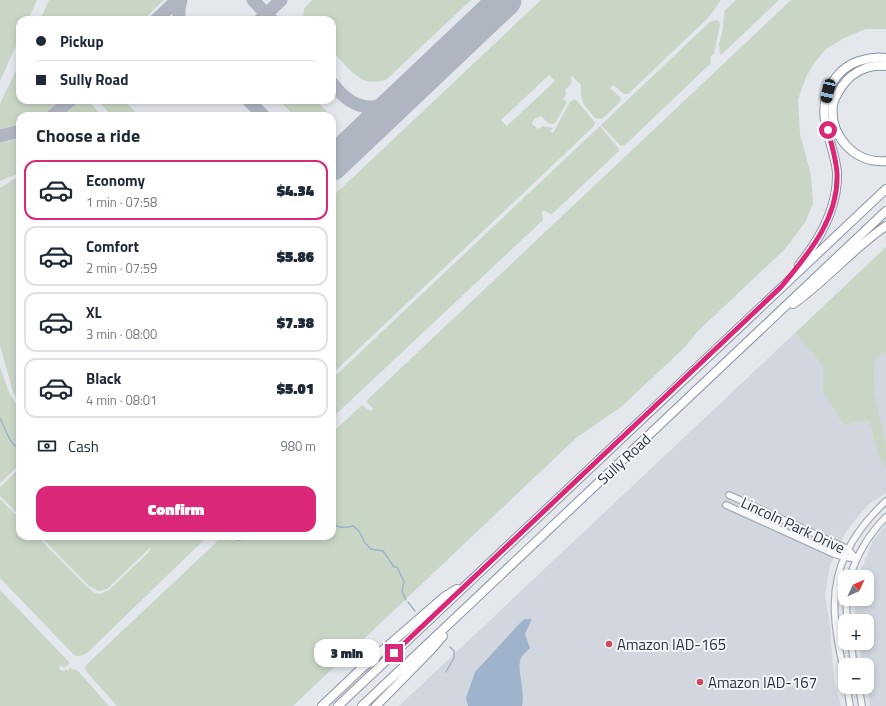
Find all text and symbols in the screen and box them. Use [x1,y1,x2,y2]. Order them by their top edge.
text: Pickup [60,30,104,53]
text: Sully Road [60,68,128,91]
car [820,78,836,104]
route start [819,121,837,139]
text: Choose a ride [36,122,140,149]
text: Economy [86,169,145,192]
icon: car [38,172,74,208]
text: $4.34 [277,179,314,202]
text: 1 min · 07:58 [86,192,157,212]
text: Comfort [86,235,139,258]
icon: car [38,238,74,274]
text: $5.86 [277,245,314,268]
text: 2 min · 07:59 [86,258,157,278]
text: XL [86,301,102,324]
icon: car [38,304,74,340]
text: $7.38 [277,311,314,334]
text: 3 min · 08:00 [86,324,157,344]
text: Black [86,367,121,390]
icon: car [38,370,74,406]
text: $5.01 [277,377,314,400]
text: 4 min · 08:01 [86,390,157,410]
street label: Sully Road [592,428,656,490]
icon: cash [36,435,58,457]
text: Cash [68,435,99,458]
text: 980 m [280,436,316,456]
button: Confirm [36,486,316,532]
street label: Lincoln Park Drive [737,491,849,559]
north arrow [838,570,874,606]
map controls [838,570,874,694]
button: + [838,614,874,650]
place label: Amazon IAD-165 [617,633,726,656]
callout: 3 min [314,639,380,667]
marker: Amazon IAD-165 [604,639,614,649]
text: 3 min [331,643,363,663]
route end [385,644,403,662]
button: − [838,658,874,694]
place label: Amazon IAD-167 [708,671,817,694]
marker: Amazon IAD-167 [695,677,705,687]

